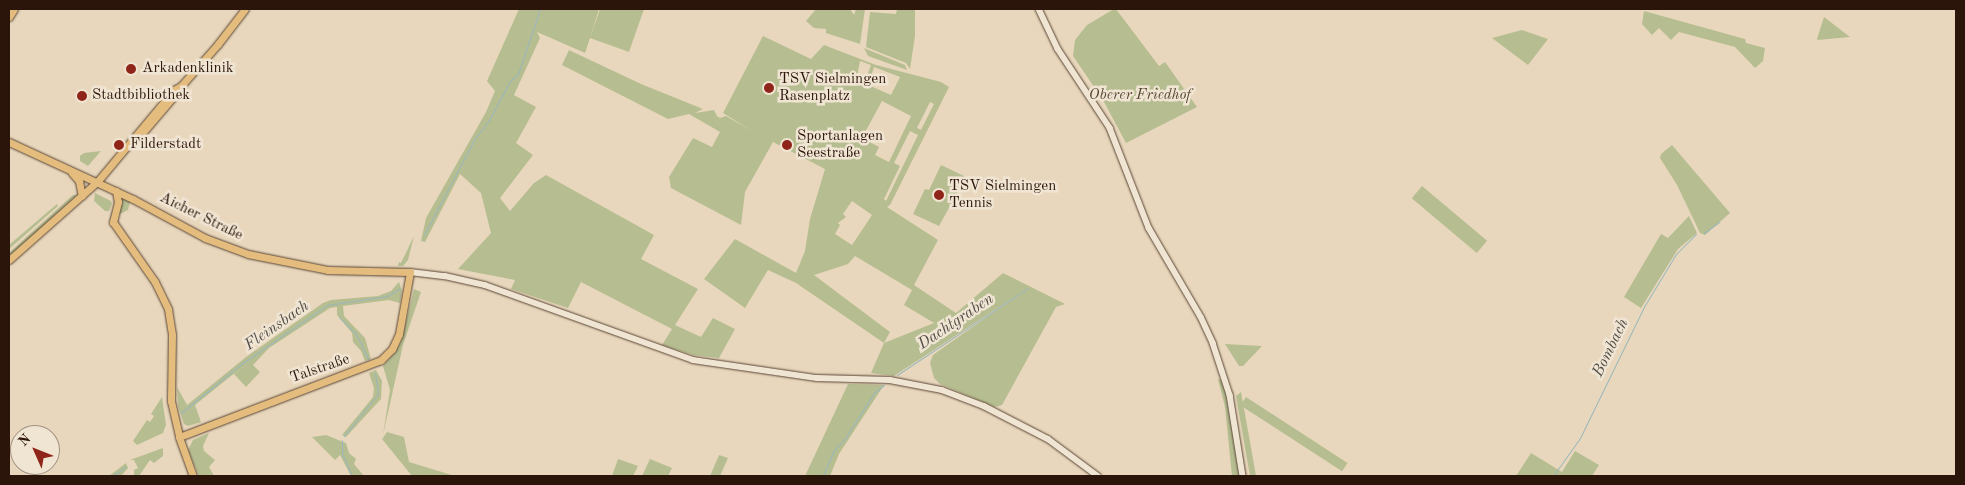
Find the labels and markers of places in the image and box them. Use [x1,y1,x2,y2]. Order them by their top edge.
place label: Arkadenklinik [142,60,233,78]
marker: Arkadenklinik [124,62,138,76]
place label: TSV Sielmingen Rasenplatz [779,70,886,105]
marker: TSV Sielmingen Rasenplatz [763,82,775,94]
place label: Stadtbibliothek [92,87,190,105]
marker: Stadtbibliothek [76,90,88,102]
place label: Sportanlagen Seestraße [797,127,883,162]
place label: Filderstadt [130,136,201,154]
marker: Filderstadt [112,138,126,152]
marker: Sportanlagen Seestraße [781,139,793,151]
place label: TSV Sielmingen Tennis [949,177,1056,212]
marker: TSV Sielmingen Tennis [933,189,945,201]

